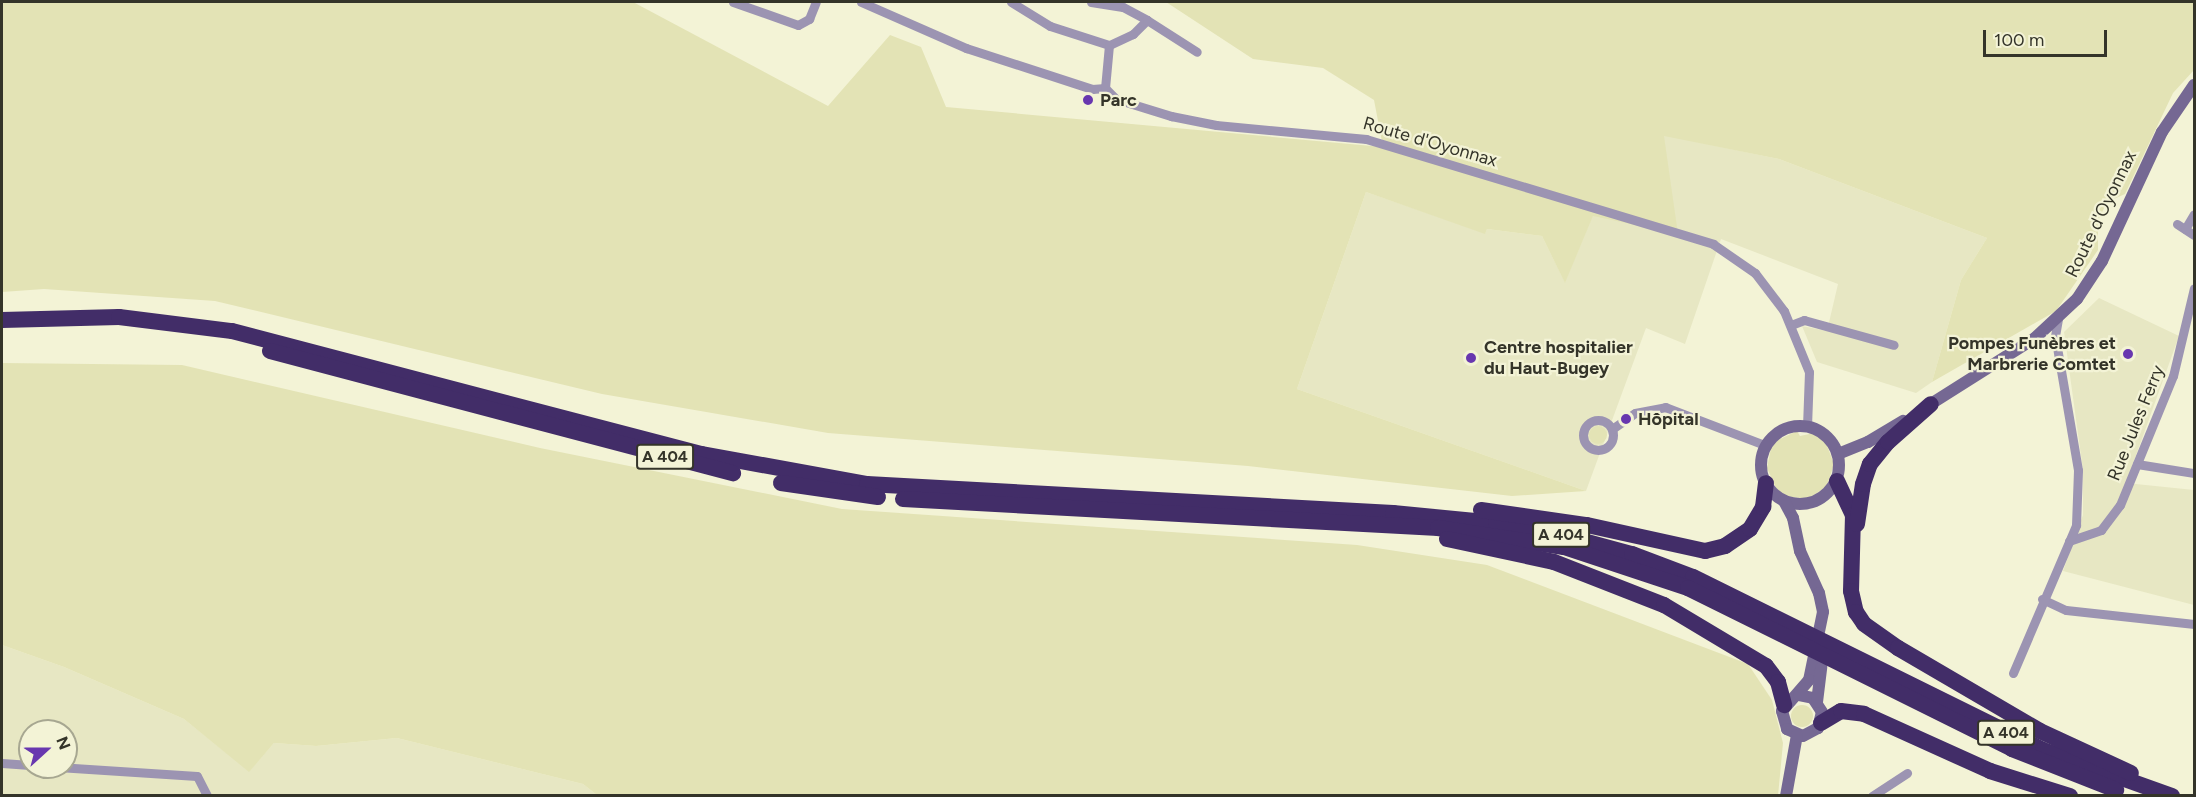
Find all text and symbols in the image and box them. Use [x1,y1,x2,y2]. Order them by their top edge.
scale bar [1986,18,2110,56]
text: 100 m [1994,29,2044,51]
place label: Parc [1100,89,1137,111]
marker: Parc [1081,93,1095,107]
street label: Route d'Oyonnax [1360,113,1500,171]
street label: Route d'Oyonnax [2061,147,2141,281]
place label: Pompes Funèbres et Marbrerie Comtet [1948,333,2116,376]
place label: Centre hospitalier du Haut-Bugey [1484,337,1633,380]
marker: Pompes Funèbres et Marbrerie Comtet [2121,347,2135,361]
marker: Centre hospitalier du Haut-Bugey [1462,349,1480,367]
street label: Rue Jules Ferry [2103,362,2169,484]
place label: Hôpital [1638,408,1699,430]
marker: Hôpital [1619,412,1633,426]
road number: A 404 [635,444,695,470]
road number: A 404 [1531,522,1591,548]
north arrow [18,719,78,779]
road number: A 404 [1976,720,2036,746]
text: N [52,734,74,752]

